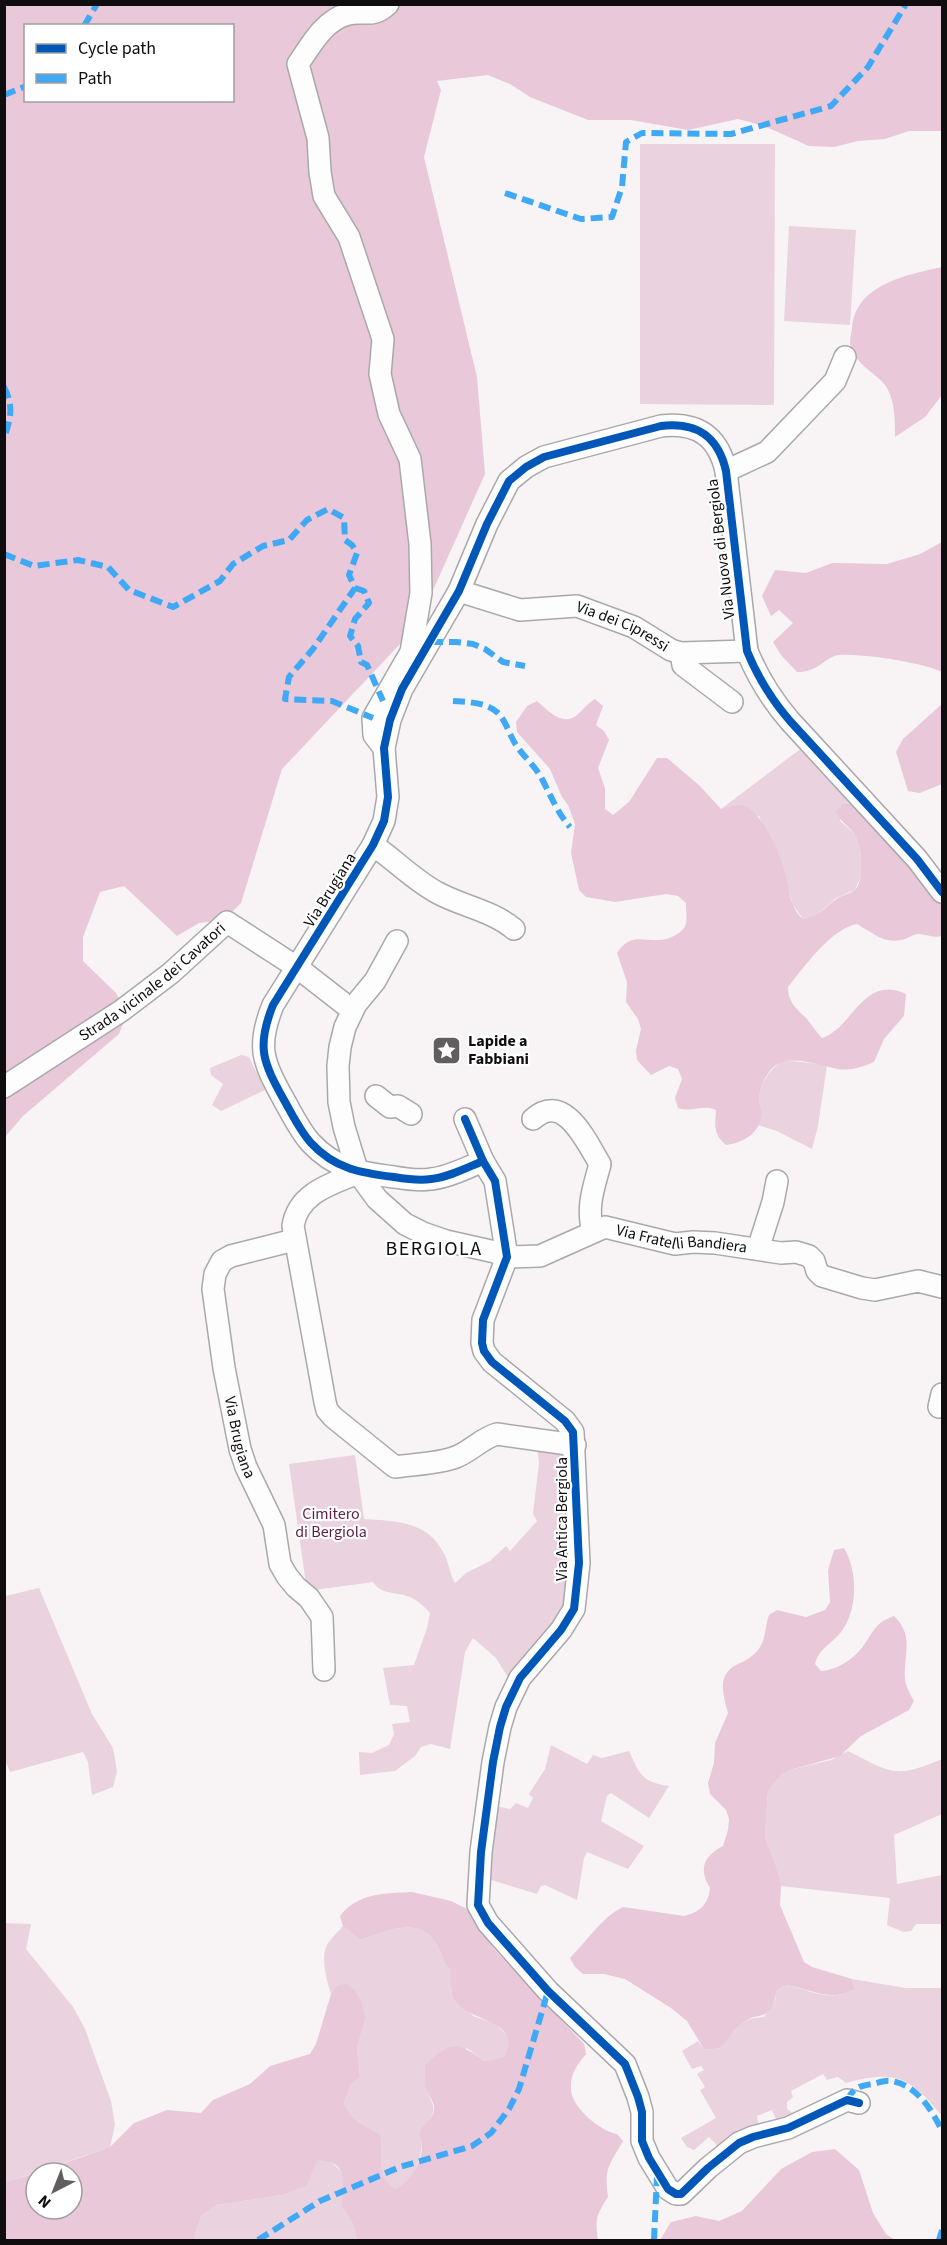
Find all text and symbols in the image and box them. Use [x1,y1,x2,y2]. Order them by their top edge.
legend [24,24,234,102]
text: Cycle path [78,36,156,61]
text: Path [78,66,112,91]
street label: Via Nuova di Bergiola [701,478,741,620]
street label: Via dei Cipressi [573,596,673,657]
street label: Via Brugiana [298,849,362,931]
street label: Strada vicinale dei Cavatori [75,917,230,1046]
place label: Lapide a Fabbiani [468,1030,529,1070]
place icon: Lapide a Fabbiani [431,1034,463,1066]
street label: Via Fratelli Bandiera [614,1219,749,1259]
district label: BERGIOLA [385,1235,483,1263]
street label: Via Brugiana [219,1394,261,1482]
street label: Via Antica Bergiola [551,1457,573,1581]
park label: Cimitero di Bergiola [295,1503,367,1543]
north arrow [24,2161,84,2221]
text: N [33,2190,56,2213]

